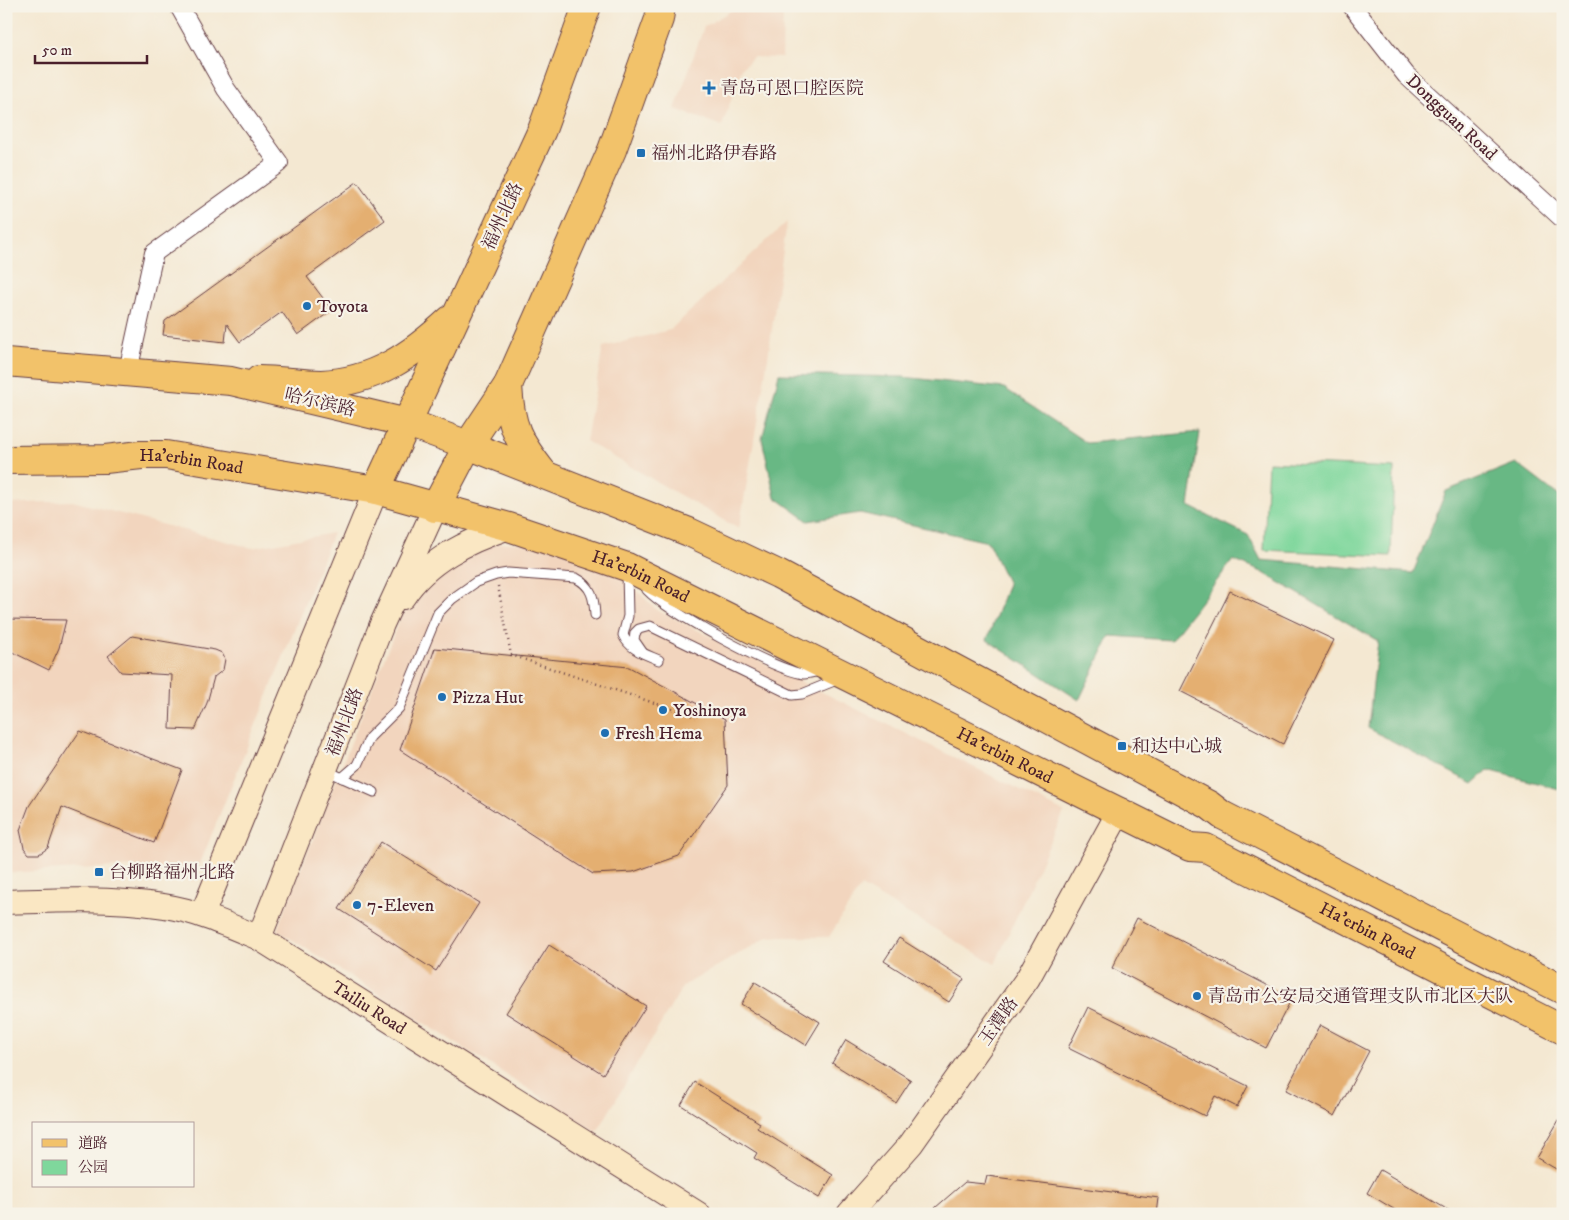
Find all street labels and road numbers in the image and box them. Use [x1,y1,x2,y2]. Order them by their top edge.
street label: Dongguan Road [1401,70,1501,165]
street label: 福州北路 [478,179,528,254]
street label: 哈尔滨路 [282,384,357,422]
street label: Ha'erbin Road [139,445,245,480]
street label: Ha'erbin Road [589,546,693,608]
street label: 福州北路 [322,685,368,760]
street label: Ha'erbin Road [953,723,1056,789]
street label: Ha'erbin Road [1315,898,1419,965]
street label: Tailiu Road [327,976,410,1040]
street label: 玉潭路 [974,993,1023,1050]

